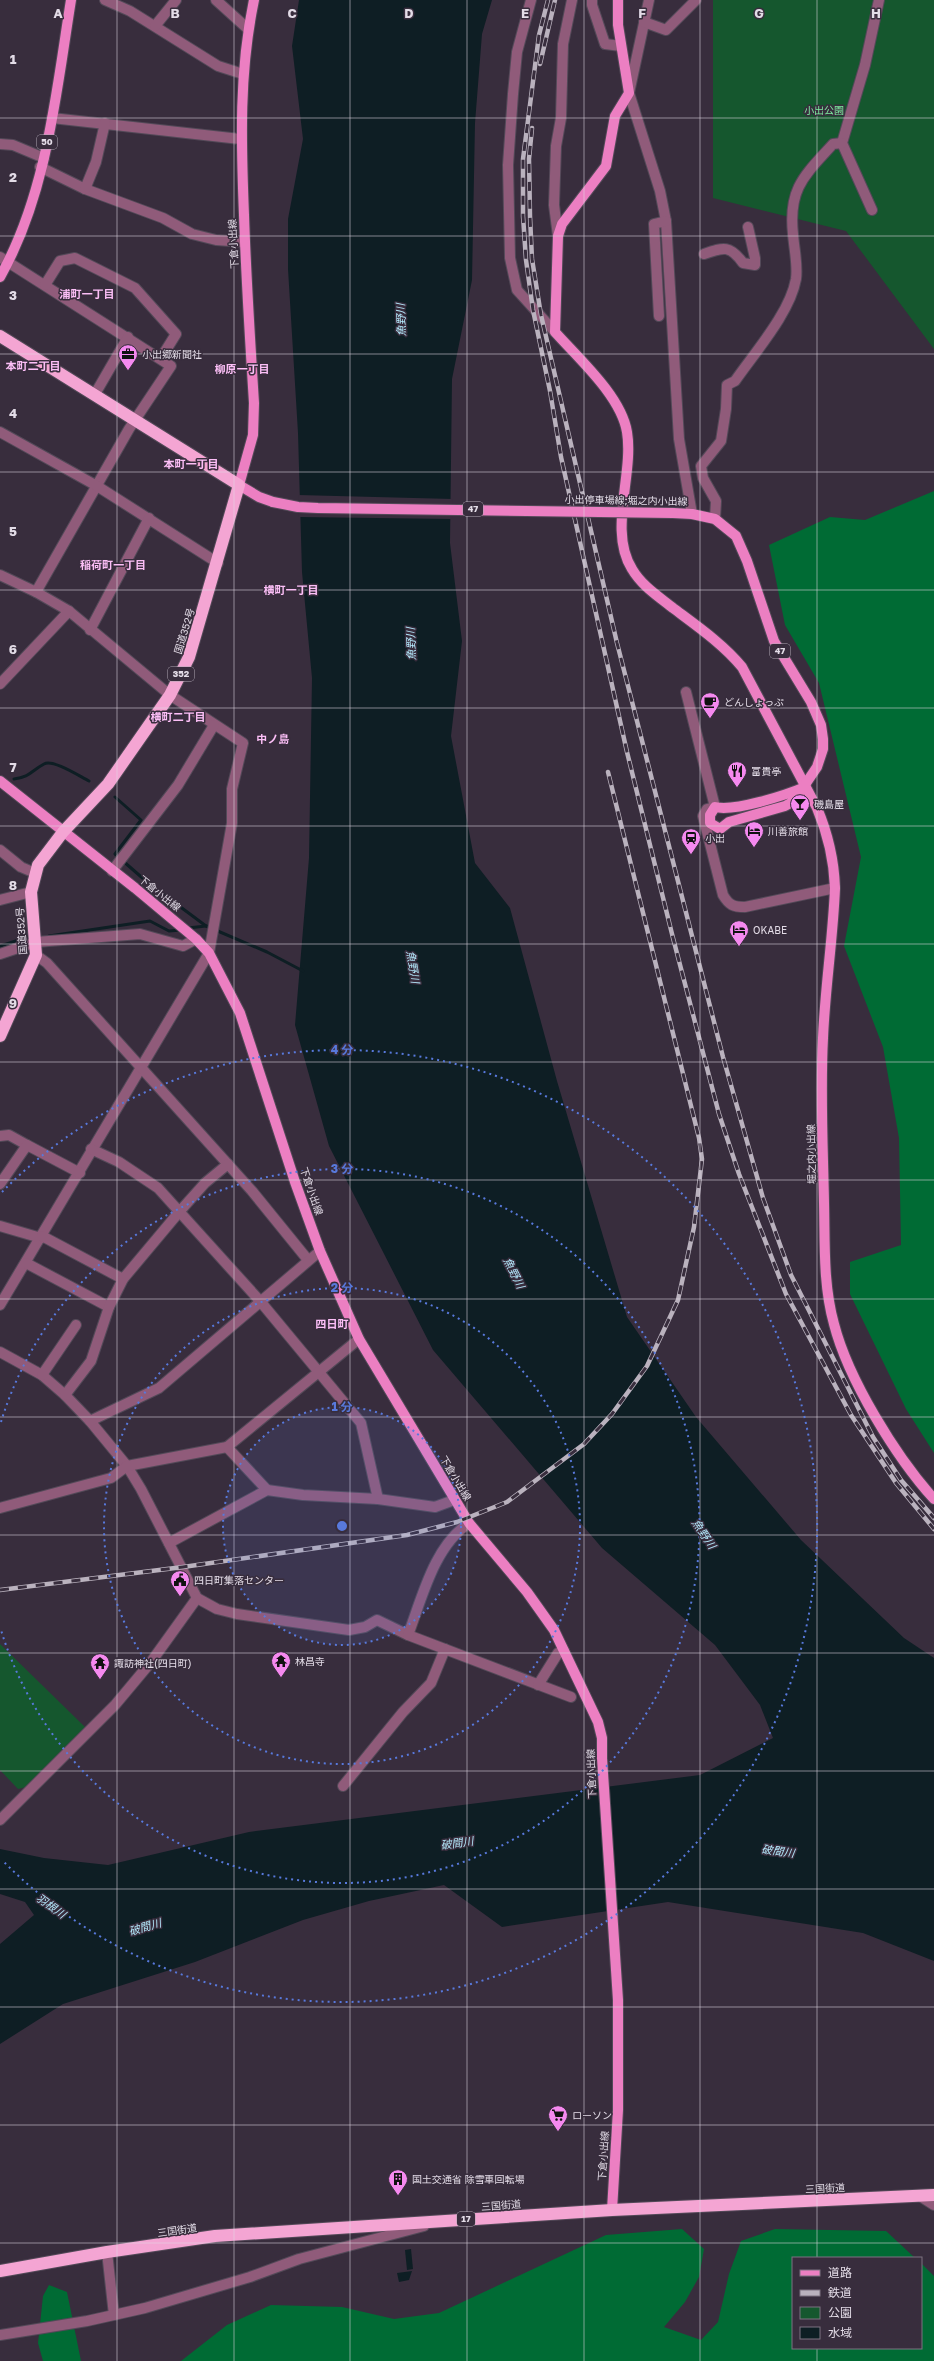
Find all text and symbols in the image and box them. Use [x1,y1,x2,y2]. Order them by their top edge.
text: A [53,5,63,21]
text: B [170,5,180,21]
text: C [287,5,297,21]
text: D [404,5,414,21]
text: E [521,5,529,21]
text: F [638,5,646,21]
text: G [754,5,764,21]
text: H [871,5,881,21]
text: 1 [10,51,17,67]
park label: 小出公園 [804,104,844,116]
road number: 50 [37,135,57,149]
text: 2 [9,169,17,185]
street label: 下倉小出線 [226,219,240,269]
text: 3 [9,287,17,303]
district label: 浦町一丁目 [60,287,115,300]
water label: 魚野川 [393,302,408,337]
office icon: 小出郷新聞社 [117,343,139,371]
place label: 小出郷新聞社 [142,348,202,360]
district label: 本町二丁目 [6,359,61,372]
district label: 柳原一丁目 [215,362,270,375]
text: 4 [9,405,17,421]
district label: 本町一丁目 [164,457,219,470]
street label: 小出停車場線;堀之内小出線 [564,493,688,507]
road number: 47 [463,502,483,516]
text: 5 [9,523,17,539]
district label: 稲荷町一丁目 [80,558,146,571]
district label: 横町一丁目 [264,583,319,596]
street label: 国道352号 [171,607,197,655]
water label: 魚野川 [403,626,418,661]
text: 6 [9,641,17,657]
road number: 47 [770,644,790,658]
road number: 352 [168,667,194,681]
cafe icon: どんしょっぷ [699,691,721,719]
place label: どんしょっぷ [724,696,784,708]
district label: 横町二丁目 [151,710,206,723]
district label: 中ノ島 [257,732,290,745]
text: 7 [9,759,17,775]
restaurant icon: 富貴亭 [726,760,748,788]
place label: 富貴亭 [751,765,781,777]
bar icon: 磯島屋 [789,793,811,821]
place label: 磯島屋 [814,798,844,810]
hotel icon: 川善旅館 [743,820,765,848]
place label: 川善旅館 [768,825,808,837]
station icon: 小出 [680,827,702,855]
place label: 小出 [705,832,725,844]
street label: 下倉小出線 [137,873,183,913]
text: 8 [9,877,17,893]
street label: 国道352号 [13,907,29,955]
hotel icon: OKABE [728,919,750,947]
place label: OKABE [753,924,787,936]
water label: 魚野川 [404,950,423,985]
text: 9 [9,995,17,1011]
text: 4 分 [331,1042,353,1057]
street label: 堀之内小出線 [804,1124,818,1184]
text: 3 分 [331,1161,353,1176]
street label: 下倉小出線 [298,1165,326,1217]
water label: 魚野川 [501,1255,528,1291]
text: 2 分 [331,1280,353,1295]
district label: 四日町 [316,1317,349,1330]
text: 1 分 [331,1399,353,1414]
street label: 下倉小出線 [438,1453,474,1503]
water label: 魚野川 [690,1516,720,1552]
centre of rings [335,1519,349,1533]
public building icon: 四日町集落センター [169,1569,191,1597]
place label: 四日町集落センター [194,1574,284,1586]
temple icon: 林昌寺 [270,1650,292,1678]
temple icon: 諏訪神社(四日町) [89,1652,111,1680]
place label: 林昌寺 [295,1655,325,1667]
place label: 諏訪神社(四日町) [114,1657,192,1669]
street label: 下倉小出線 [584,1749,598,1799]
water label: 破間川 [440,1834,475,1851]
water label: 破間川 [761,1842,796,1859]
water label: 羽根川 [34,1891,69,1921]
water label: 破間川 [127,1915,163,1937]
supermarket icon: ローソン [547,2104,569,2132]
place label: ローソン [572,2109,612,2121]
street label: 下倉小出線 [595,2131,611,2181]
building icon: 国土交通省 除雪車回転場 [387,2168,409,2196]
place label: 国土交通省 除雪車回転場 [412,2173,525,2185]
street label: 三国街道 [805,2181,845,2195]
street label: 三国街道 [481,2198,521,2212]
road number: 17 [457,2212,475,2226]
street label: 三国街道 [156,2221,198,2239]
legend [792,2257,922,2349]
text: 道路 [828,2265,852,2280]
text: 鉄道 [828,2285,852,2300]
text: 公園 [828,2305,852,2320]
text: 水域 [828,2325,852,2340]

